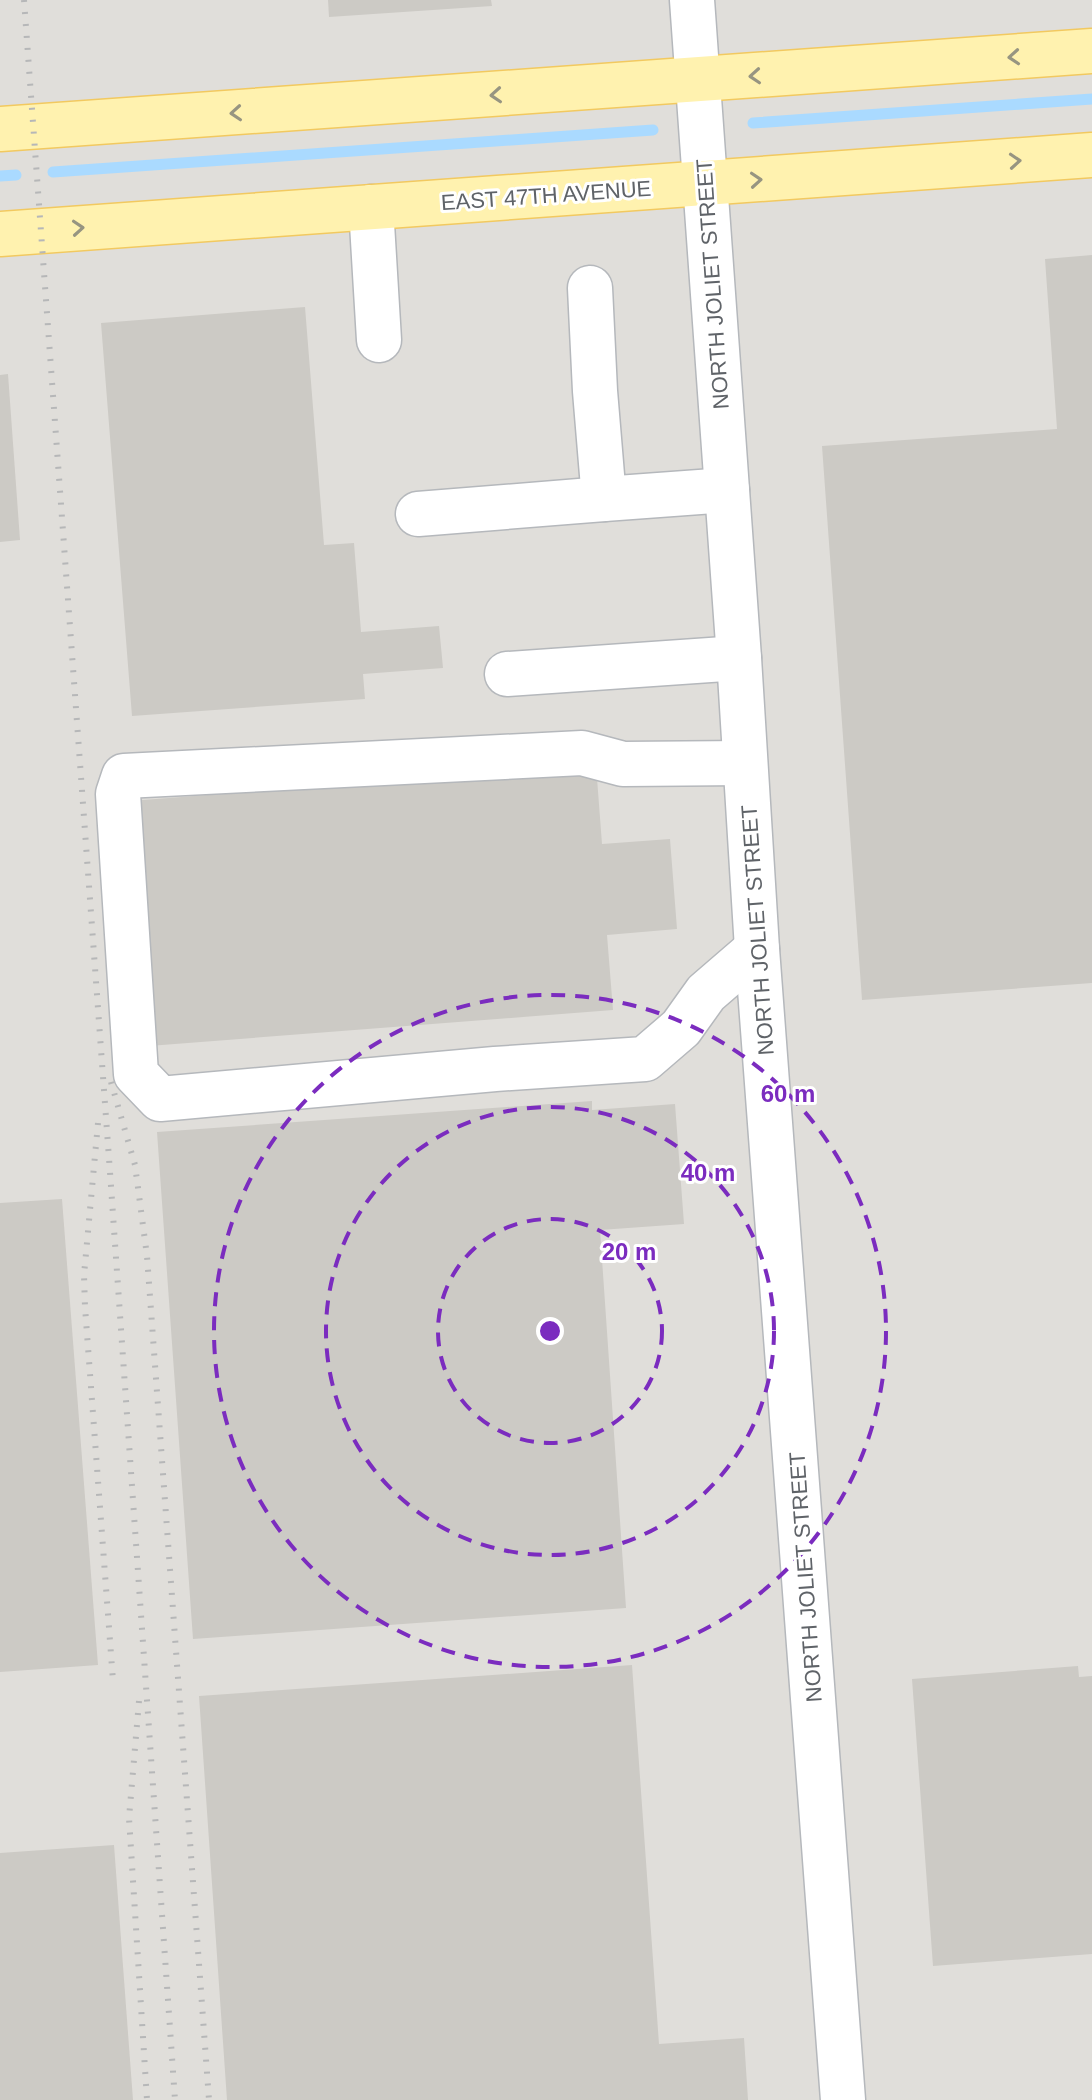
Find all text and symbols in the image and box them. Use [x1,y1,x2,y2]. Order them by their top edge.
one-way arrow [1007,48,1020,65]
one-way arrow [748,67,761,84]
one-way arrow [489,86,502,103]
one-way arrow [229,104,242,121]
one-way arrow [1009,153,1022,170]
street label: NORTH JOLIET STREET [691,158,734,410]
one-way arrow [750,172,763,189]
street label: EAST 47TH AVENUE [440,176,652,215]
one-way arrow [72,220,85,237]
street label: NORTH JOLIET STREET [736,804,779,1056]
text: 60 m [761,1080,815,1107]
text: 40 m [681,1159,735,1186]
text: 20 m [602,1238,656,1265]
centre of rings [536,1317,564,1345]
street label: NORTH JOLIET STREET [784,1451,827,1703]

